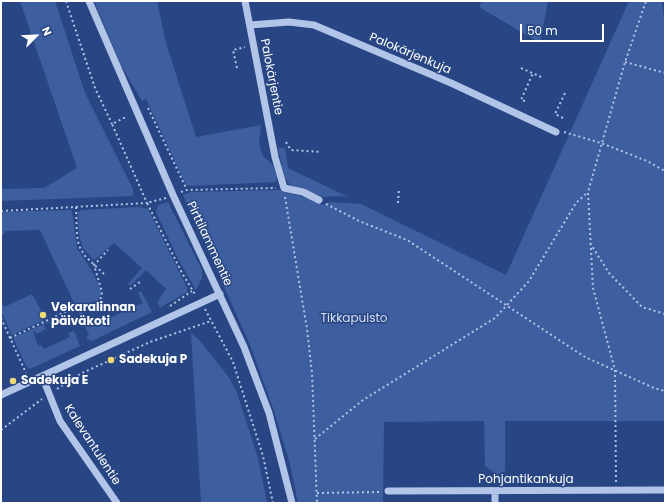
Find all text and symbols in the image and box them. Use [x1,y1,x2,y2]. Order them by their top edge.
north arrow [16,16,56,56]
scale bar [522,16,606,42]
text: 50 m [527,22,558,39]
text: N [38,24,56,38]
street label: Palokärjenkuja [367,30,453,78]
street label: Palokärjentie [257,38,285,116]
street label: Pirttilammentie [183,199,235,289]
place label: Vekaralinnan päiväkoti [51,301,135,329]
marker: Vekaralinnan päiväkoti [38,310,48,320]
park label: Tikkapuisto [321,312,387,326]
place label: Sadekuja P [119,353,187,367]
marker: Sadekuja P [106,355,116,365]
place label: Sadekuja E [21,374,88,388]
marker: Sadekuja E [8,376,18,386]
street label: Kalevantulentie [61,402,123,488]
street label: Pohjantikankuja [478,473,574,487]

